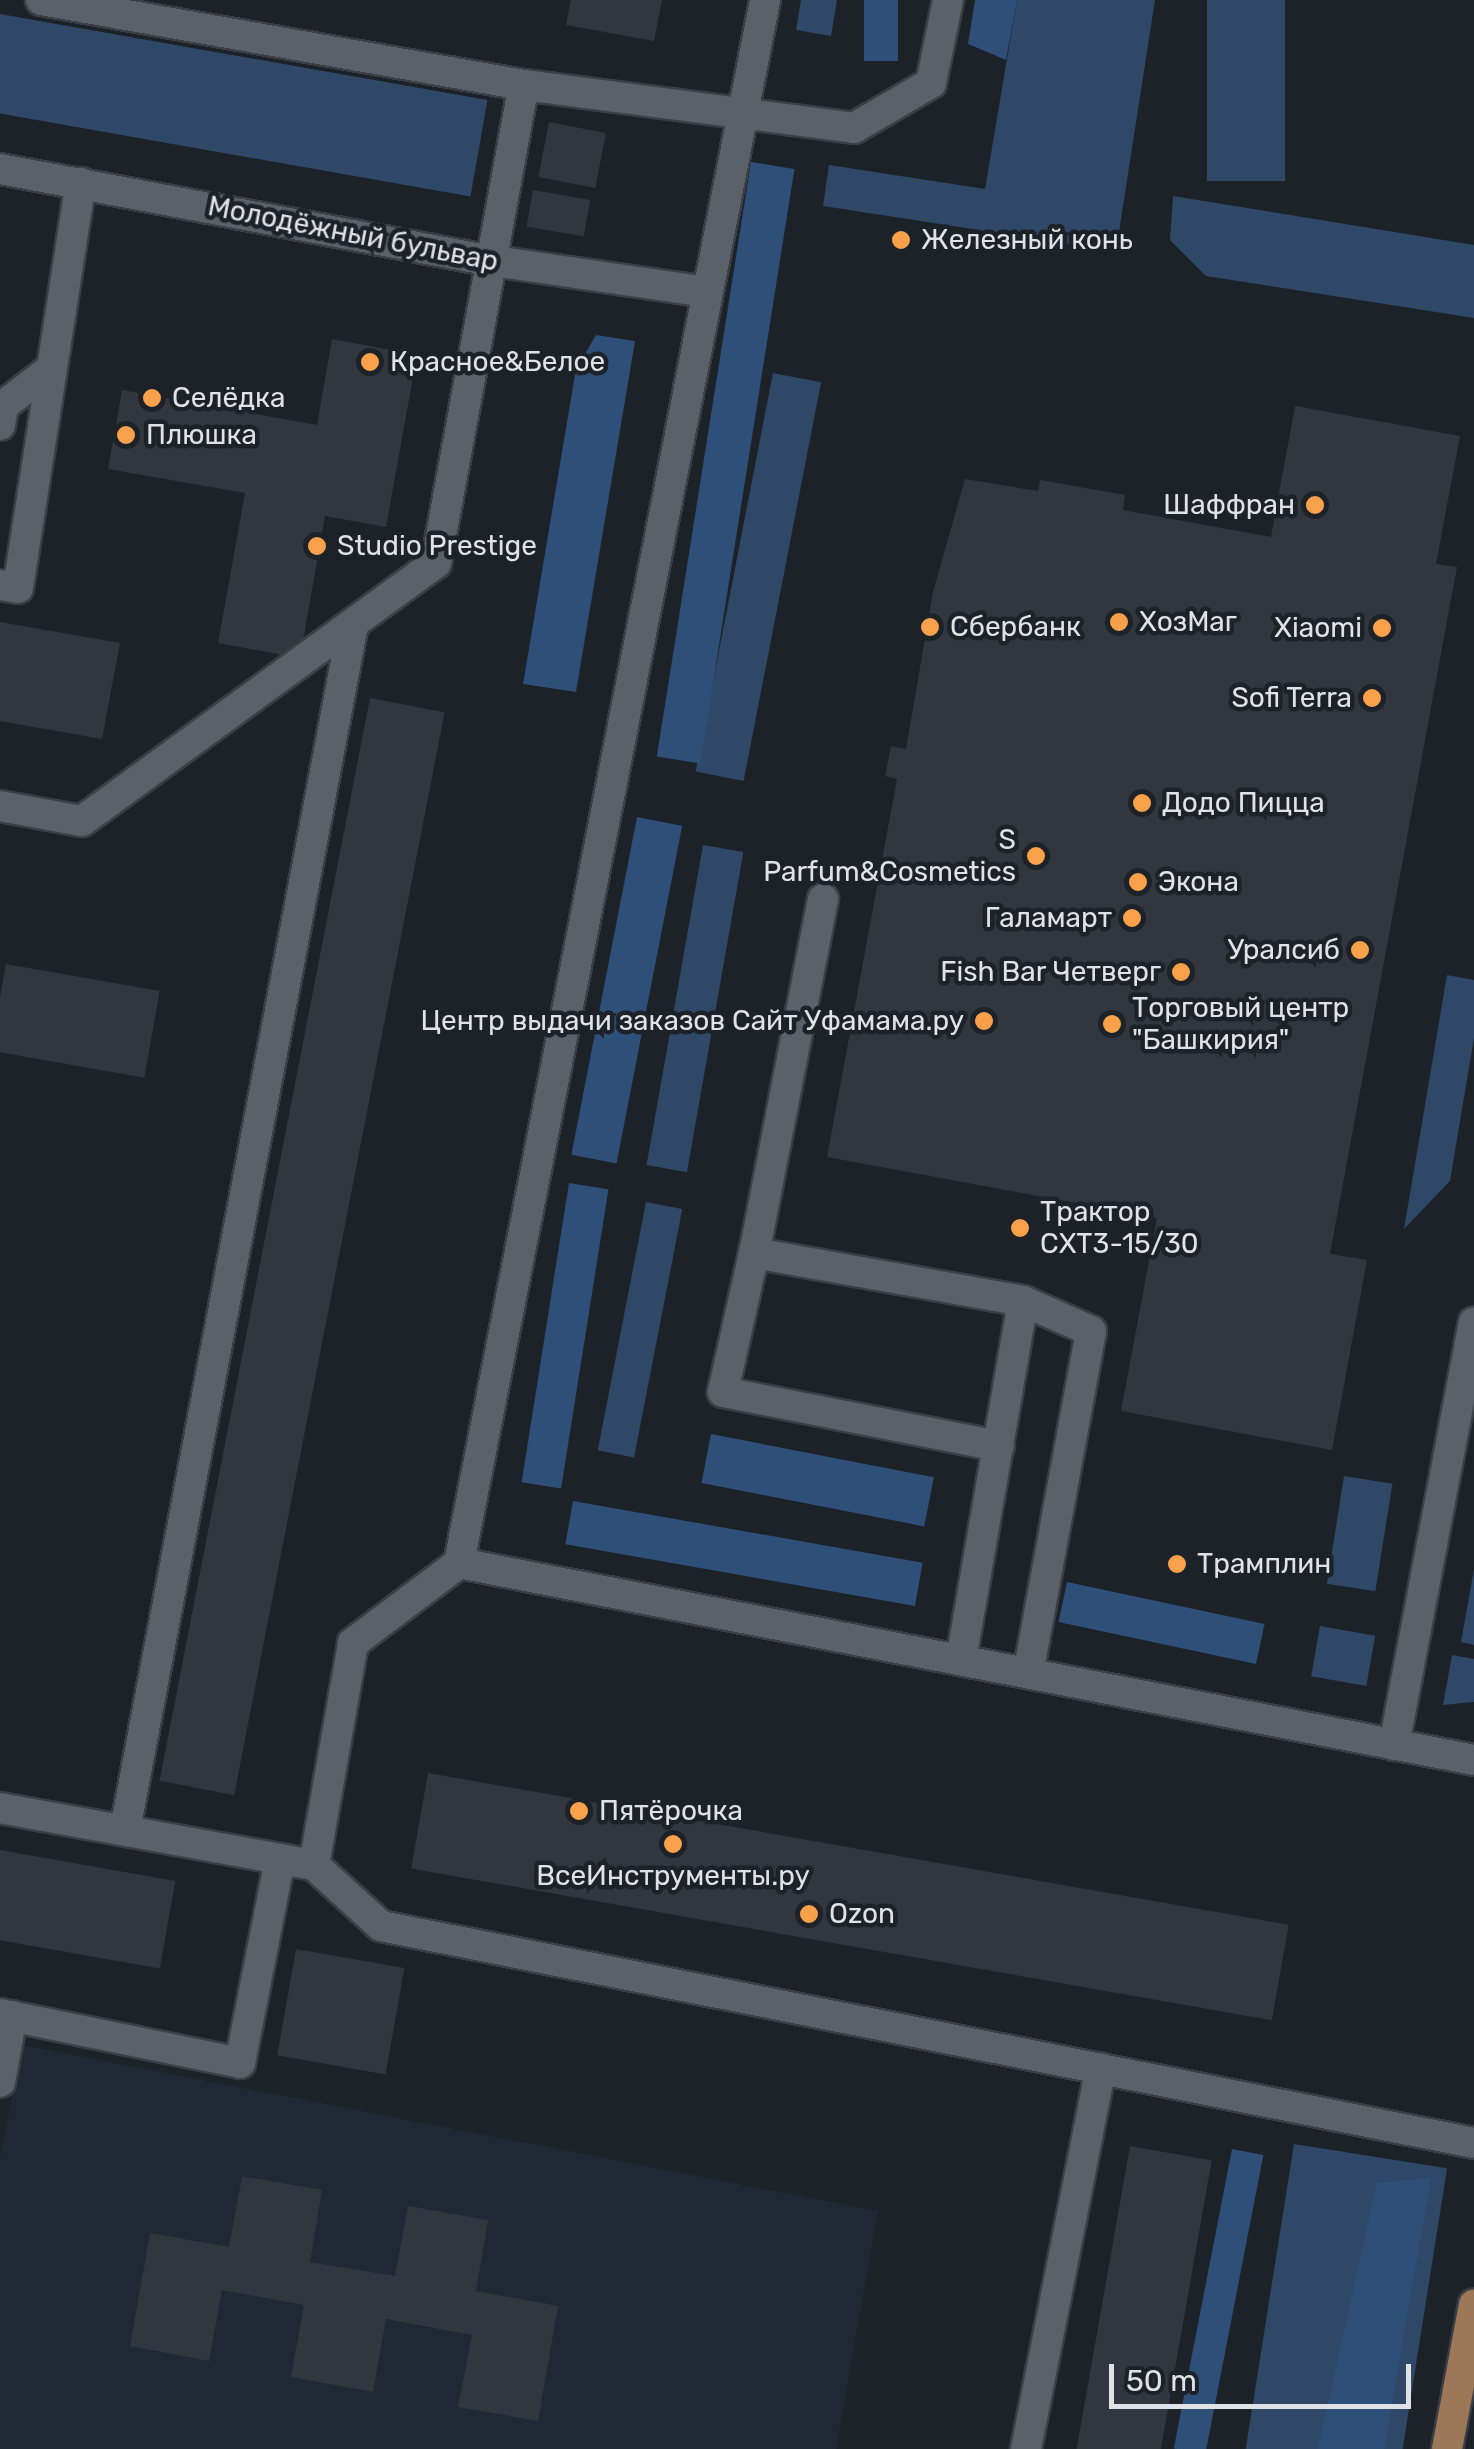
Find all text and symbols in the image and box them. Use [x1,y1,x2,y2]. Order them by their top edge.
street label: Молодёжный бульвар [205,189,501,279]
place label: Железный конь [921,223,1133,257]
marker: Железный конь [890,229,912,251]
place label: Красное&Белое [390,345,605,379]
marker: Красное&Белое [359,351,381,373]
place label: Селёдка [172,381,285,415]
marker: Селёдка [141,387,163,409]
place label: Плюшка [146,418,257,452]
marker: Плюшка [115,424,137,446]
place label: Шаффран [1163,488,1295,522]
marker: Шаффран [1304,494,1326,516]
place label: Studio Prestige [337,529,537,563]
marker: Studio Prestige [306,535,328,557]
place label: ХозМаг [1139,605,1237,639]
place label: Сбербанк [950,610,1081,644]
marker: ХозМаг [1108,611,1130,633]
place label: Xiaomi [1274,611,1362,645]
marker: Сбербанк [919,616,941,638]
marker: Xiaomi [1371,617,1393,639]
place label: Sofi Terra [1231,681,1352,715]
marker: Sofi Terra [1361,687,1383,709]
place label: Додо Пицца [1162,786,1325,820]
marker: Додо Пицца [1131,792,1153,814]
place label: S Parfum&Cosmetics [763,823,1016,889]
marker: S Parfum&Cosmetics [1025,845,1047,867]
place label: Экона [1158,865,1239,899]
marker: Экона [1127,871,1149,893]
place label: Галамарт [985,901,1112,935]
marker: Галамарт [1121,907,1143,929]
place label: Уралсиб [1227,933,1340,967]
marker: Уралсиб [1349,939,1371,961]
place label: Fish Bar Четверг [940,955,1161,989]
marker: Fish Bar Четверг [1170,961,1192,983]
place label: Торговый центр "Башкирия" [1132,991,1349,1057]
place label: Центр выдачи заказов Сайт Уфамама.ру [421,1004,964,1038]
marker: Центр выдачи заказов Сайт Уфамама.ру [973,1010,995,1032]
marker: Торговый центр "Башкирия" [1101,1013,1123,1035]
place label: Трактор СХТ3-15/30 [1040,1195,1199,1261]
marker: Трактор СХТ3-15/30 [1009,1217,1031,1239]
place label: Трамплин [1197,1547,1331,1581]
marker: Трамплин [1166,1553,1188,1575]
place label: Пятёрочка [599,1794,743,1828]
marker: Пятёрочка [568,1800,590,1822]
marker: ВсеИнструменты.ру [662,1833,684,1855]
place label: ВсеИнструменты.ру [536,1859,810,1893]
place label: Ozon [829,1897,895,1931]
marker: Ozon [798,1903,820,1925]
scale bar [1114,2344,1416,2406]
text: 50 m [1126,2363,1197,2399]

